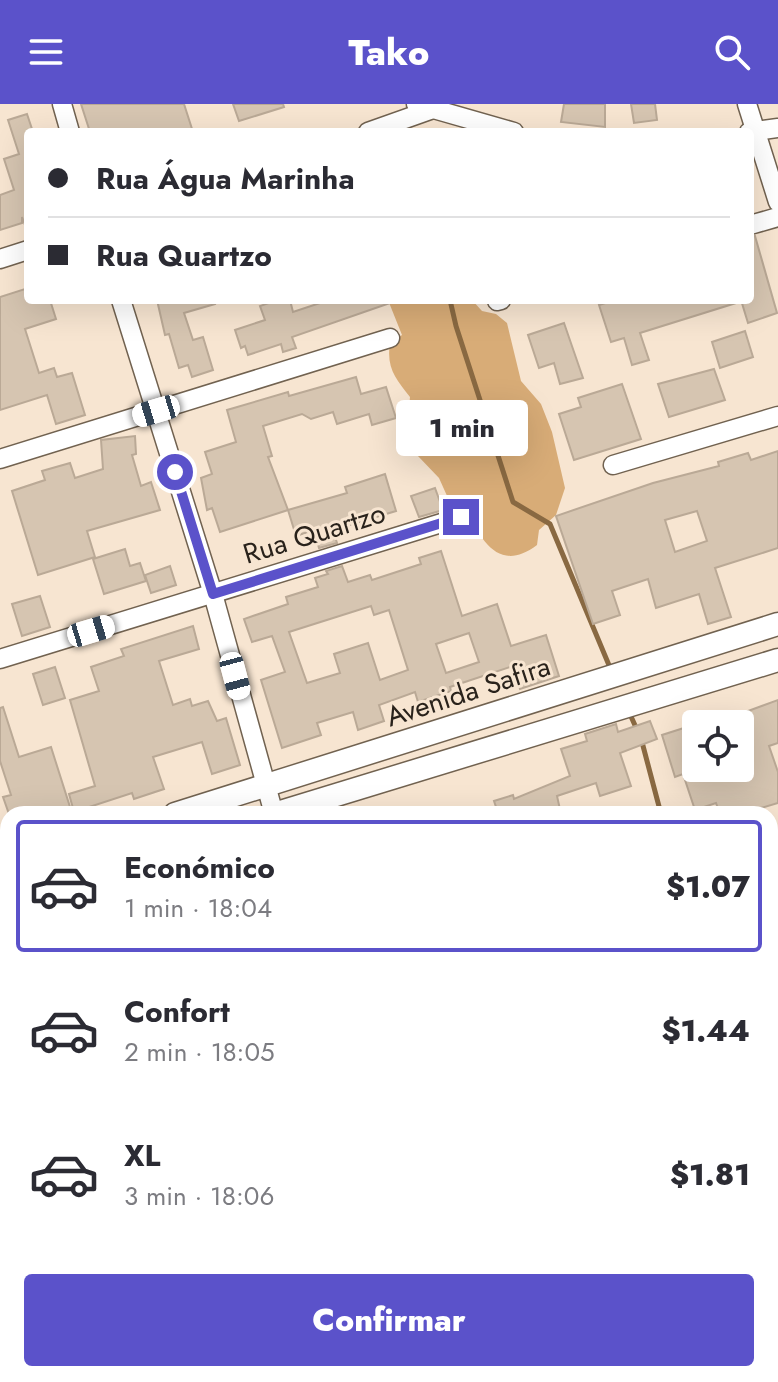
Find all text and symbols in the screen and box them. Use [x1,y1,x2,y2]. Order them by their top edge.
text: Tako [348,26,430,78]
icon: menu [24,30,68,74]
icon: search [710,30,754,74]
text: Rua Água Marinha [96,157,355,200]
text: Rua Quartzo [96,234,272,277]
car [130,393,182,429]
callout: 1 min [395,401,527,457]
text: 1 min [429,409,495,447]
route start [157,454,193,490]
street label: Rua Quartzo [238,492,390,575]
route end [443,499,479,535]
car [65,613,117,649]
street label: Avenida Safira [381,646,556,737]
car [217,650,253,702]
map controls [682,710,754,782]
button: locate [682,710,754,782]
text: Económico [124,846,275,889]
icon: car [28,850,100,922]
text: $1.07 [666,865,750,908]
text: 1 min · 18:04 [124,889,272,927]
text: Confort [124,990,230,1033]
icon: car [28,994,100,1066]
text: $1.44 [661,1009,750,1052]
text: 2 min · 18:05 [124,1033,275,1071]
text: XL [124,1134,160,1177]
icon: car [28,1138,100,1210]
text: $1.81 [670,1153,750,1196]
text: 3 min · 18:06 [124,1177,274,1215]
button: Confirmar [24,1274,754,1366]

